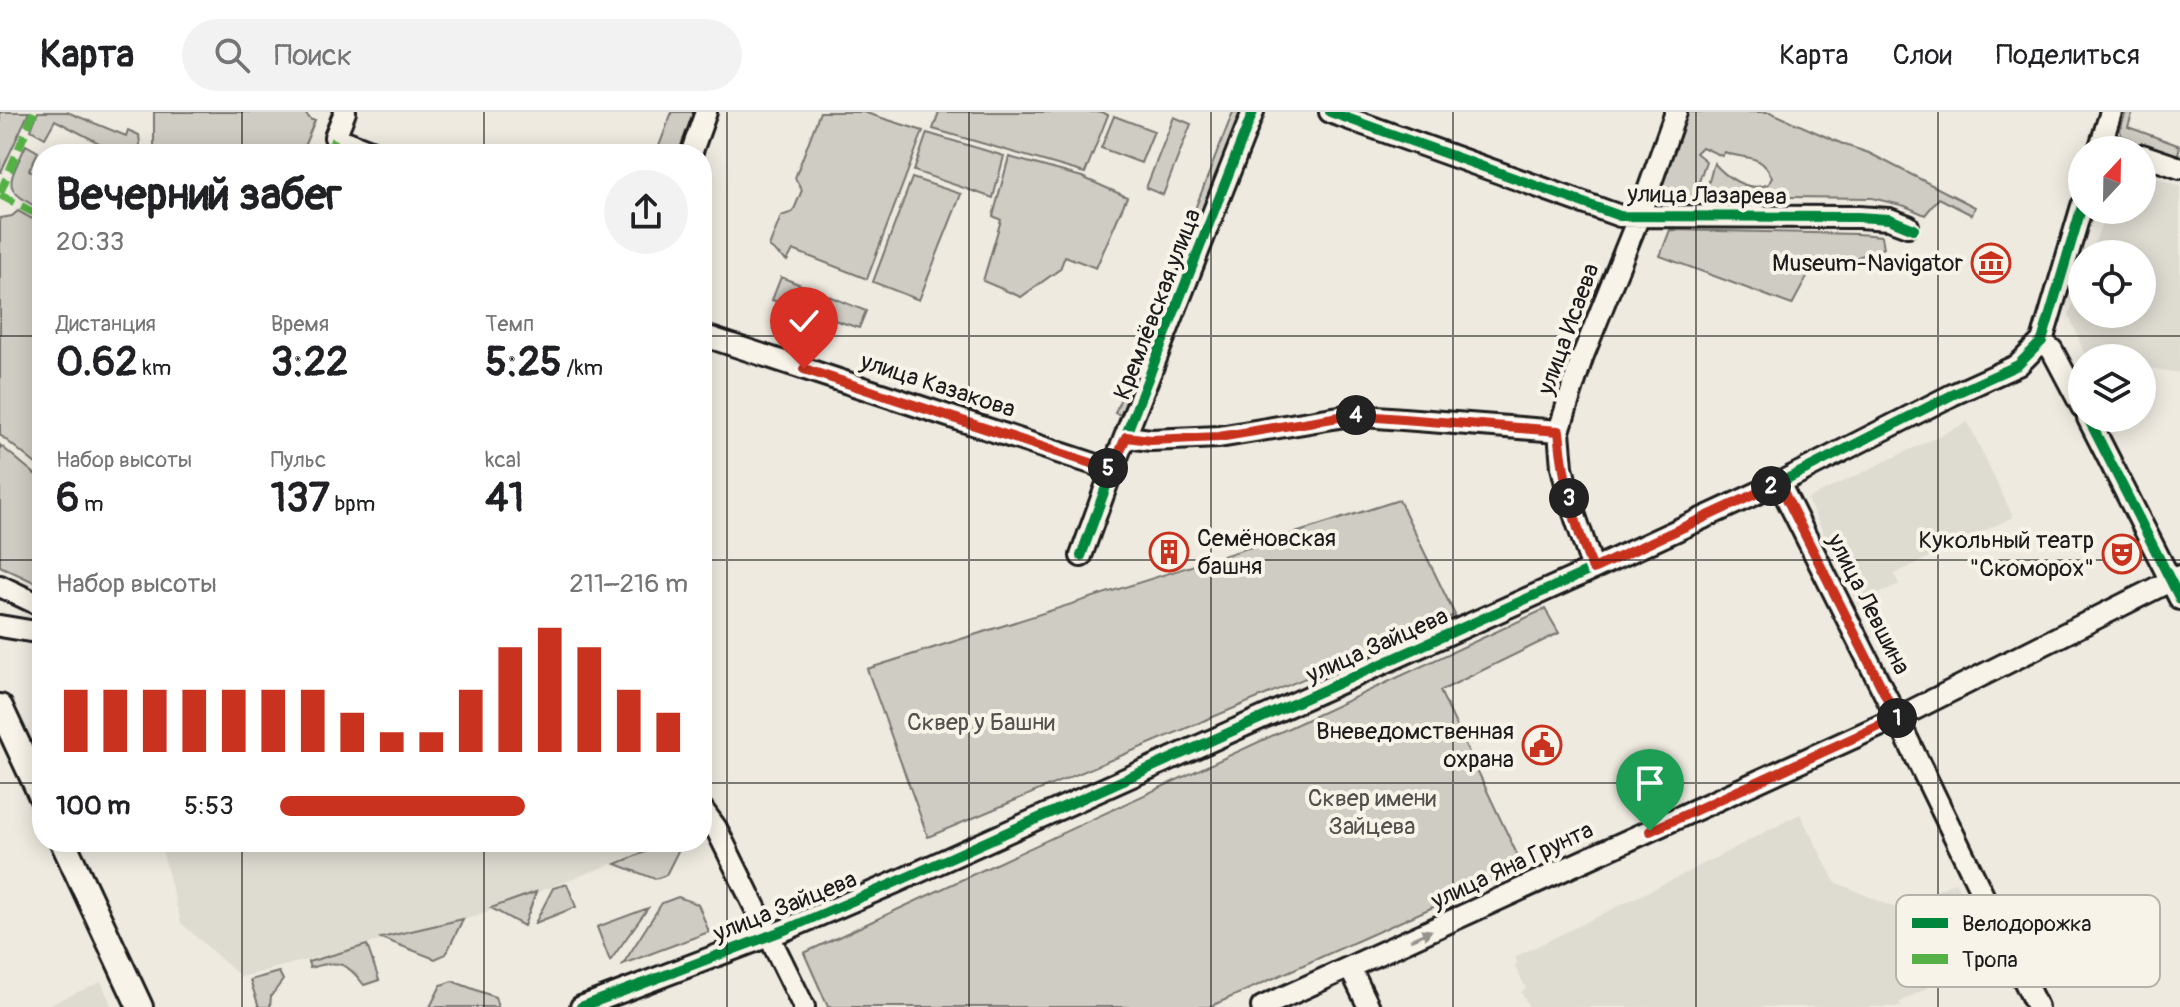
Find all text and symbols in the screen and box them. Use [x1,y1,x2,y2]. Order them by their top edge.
search box [182,19,742,91]
text: Карта [40,31,134,79]
icon: search [210,33,254,77]
text: Поиск [274,37,352,74]
text: Карта [1779,38,1849,73]
text: Слои [1893,38,1952,73]
text: Поделиться [1996,38,2140,73]
north arrow [2068,136,2156,224]
map controls [2068,136,2156,432]
text: Вечерний забег [56,168,342,223]
button: share [604,170,688,254]
street label: улица Лазарева [1626,180,1787,211]
street label: Кремлёвская улица [1108,205,1207,404]
text: 20:33 [56,226,124,258]
button: locate [2068,240,2156,328]
museum icon: Museum-Navigator [1970,242,2012,284]
place label: Museum-Navigator [1772,249,1963,278]
street label: улица Исаева [1531,260,1606,400]
pin [770,287,838,369]
icon: check [782,299,826,343]
text: Дистанция [56,310,156,338]
text: Время [271,310,329,338]
text: Темп [485,310,534,338]
text: 0.62 [56,338,138,387]
text: 3:22 [271,338,348,387]
text: 5:25 [485,338,562,387]
button: layers [2068,344,2156,432]
street label: улица Казакова [856,347,1019,424]
text: km [138,354,171,382]
text: /km [562,354,603,382]
pin: 4 [1336,395,1376,435]
text: 4 [1350,401,1362,429]
text: Набор высоты [56,446,192,474]
text: Пульс [271,446,326,474]
text: kcal [485,446,521,474]
pin: 5 [1088,448,1128,488]
text: 5 [1102,454,1114,482]
pin: 2 [1751,466,1791,506]
text: 2 [1765,472,1777,500]
text: 6 [56,474,79,523]
text: 137 [271,474,330,523]
text: 41 [485,474,524,523]
pin: 3 [1549,478,1589,518]
text: 3 [1563,484,1575,512]
text: m [79,490,104,518]
text: bpm [330,490,375,518]
place label: Семёновская башня [1197,524,1336,581]
place label: Кукольный театр "Скоморох" [1919,526,2094,583]
street label: улица Левшина [1820,528,1916,679]
building icon: Семёновская башня [1148,531,1190,573]
theatre icon: Кукольный театр "Скоморох" [2101,533,2143,575]
text: Набор высоты [56,568,217,600]
text: 211–216 m [569,568,688,600]
street label: улица Зайцева [1301,601,1452,690]
pin: 1 [1877,698,1917,738]
text: 1 [1893,704,1901,732]
park label: Сквер у Башни [907,708,1055,737]
place label: Вневедомственная охрана [1316,717,1514,774]
public building icon: Вневедомственная охрана [1521,724,1563,766]
pin [1616,749,1684,831]
icon: arrive [1628,761,1672,805]
park label: Сквер имени Зайцева [1308,784,1436,841]
text: 100 m [56,790,130,822]
text: 5:53 [184,790,234,822]
street label: улица Яна Грунта [1426,815,1598,916]
street label: улица Зайцева [708,865,861,949]
legend [1896,895,2160,987]
text: Велодорожка [1962,910,2092,938]
one-way arrow [1410,929,1433,942]
text: Тропа [1962,946,2018,974]

